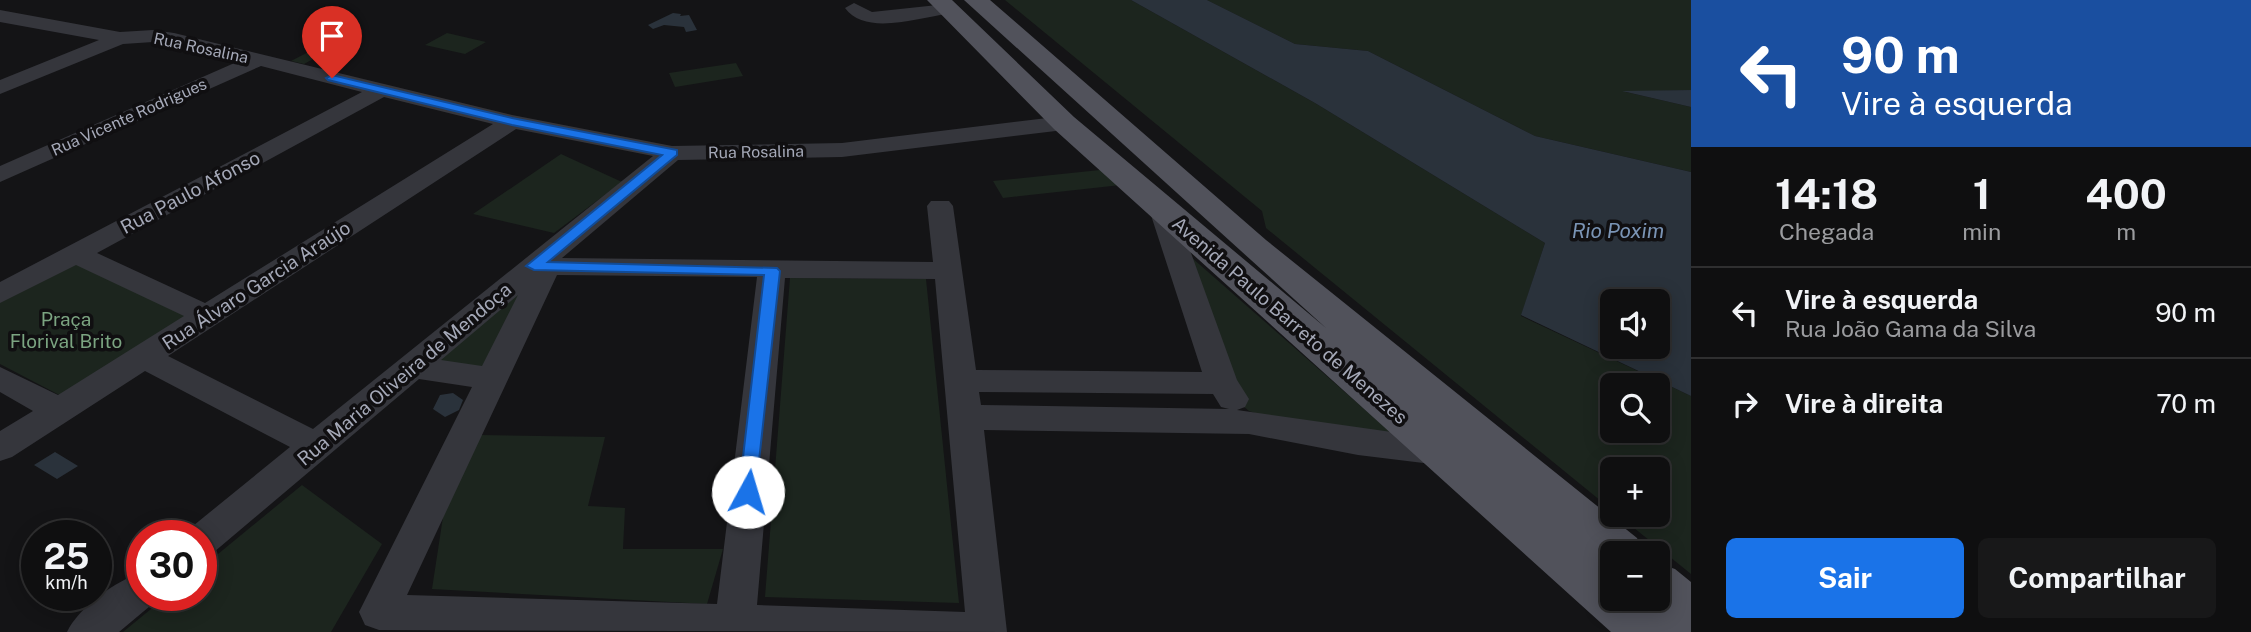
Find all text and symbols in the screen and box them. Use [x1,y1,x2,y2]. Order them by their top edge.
pin [302,6,362,78]
icon: arrive [313,17,351,55]
text: 90 m [1841,26,1960,84]
icon: left [1726,28,1817,119]
street label: Rua Rosalina [152,29,250,67]
street label: Rua Vicente Rodrigues [48,74,210,160]
text: Vire à esquerda [1841,85,2073,122]
street label: Rua Rosalina [708,142,804,162]
street label: Rua Paulo Afonso [116,146,264,238]
text: 14:18 [1775,169,1878,218]
text: 1 [1973,169,1991,218]
text: 400 [2085,169,2167,218]
street label: Avenida Paulo Barreto de Menezes [1168,212,1412,428]
street label: Rua Álvaro Garcia Araújo [158,216,354,354]
water label: Rio Poxim [1572,218,1664,243]
text: Chegada [1779,218,1874,245]
text: min [1962,218,2001,245]
text: m [2116,218,2136,245]
street label: Rua Maria Oliveira de Mendoça [293,278,515,470]
text: Vire à esquerda [1785,284,1978,315]
map controls [1600,289,1670,611]
button: sound [1600,289,1670,359]
icon: left [1726,294,1764,332]
text: 90 m [2155,297,2216,328]
park label: Praça Florival Brito [10,308,122,352]
text: Rua João Gama da Silva [1785,315,2036,342]
button: search [1600,373,1670,443]
icon: right [1726,385,1764,423]
text: Vire à direita [1785,388,1943,419]
text: 70 m [2156,388,2216,419]
position arrow [711,455,785,529]
button: + [1600,457,1670,527]
speed limit sign: 30 [126,520,217,611]
text: 25 [44,536,89,577]
button: Sair [1726,538,1964,618]
button: Compartilhar [1978,538,2216,618]
button: − [1600,541,1670,611]
text: km/h [45,572,88,593]

